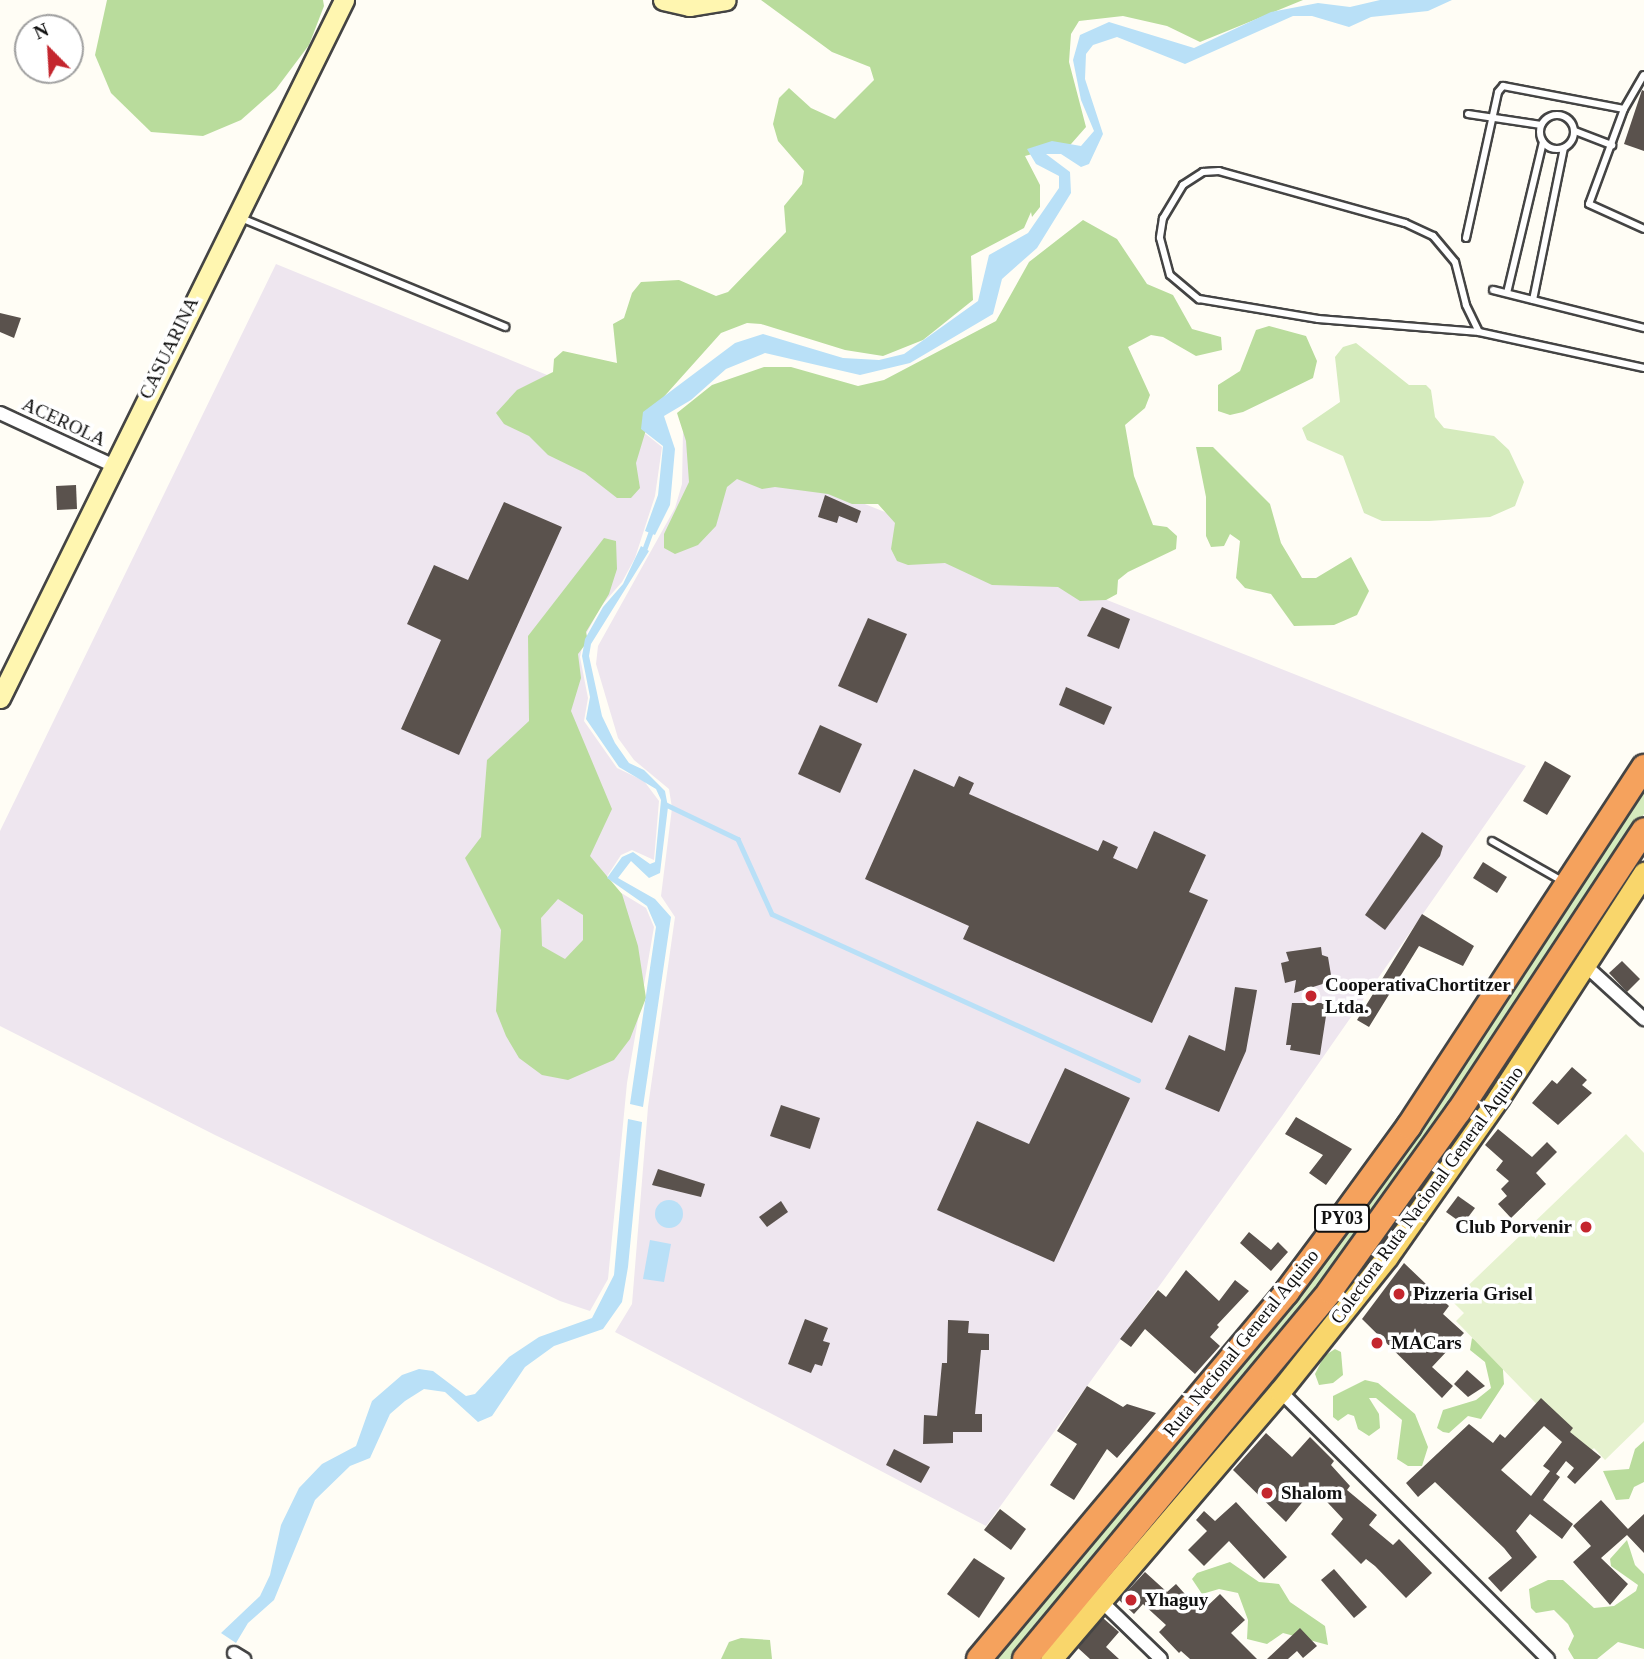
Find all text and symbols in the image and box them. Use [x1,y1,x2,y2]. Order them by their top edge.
north arrow [14,14,84,84]
text: N [31,19,52,44]
street label: CASUARINA [134,293,204,403]
street label: ACEROLA [19,393,109,451]
place label: CooperativaChortitzer Ltda. [1325,974,1511,1018]
marker: CooperativaChortitzer Ltda. [1303,988,1319,1004]
street label: Colectora Ruta Nacional General Aquino [1325,1061,1529,1329]
road number: PY03 [1314,1204,1370,1232]
place label: Club Porvenir [1455,1216,1572,1238]
marker: Club Porvenir [1578,1219,1594,1235]
street label: Ruta Nacional General Aquino [1158,1244,1324,1442]
place label: Pizzeria Grisel [1413,1283,1533,1305]
marker: Pizzeria Grisel [1391,1286,1407,1302]
place label: MACars [1391,1332,1462,1354]
marker: MACars [1369,1335,1385,1351]
place label: Shalom [1281,1482,1342,1504]
marker: Shalom [1259,1485,1275,1501]
place label: Yhaguy [1145,1589,1208,1611]
marker: Yhaguy [1123,1592,1139,1608]

